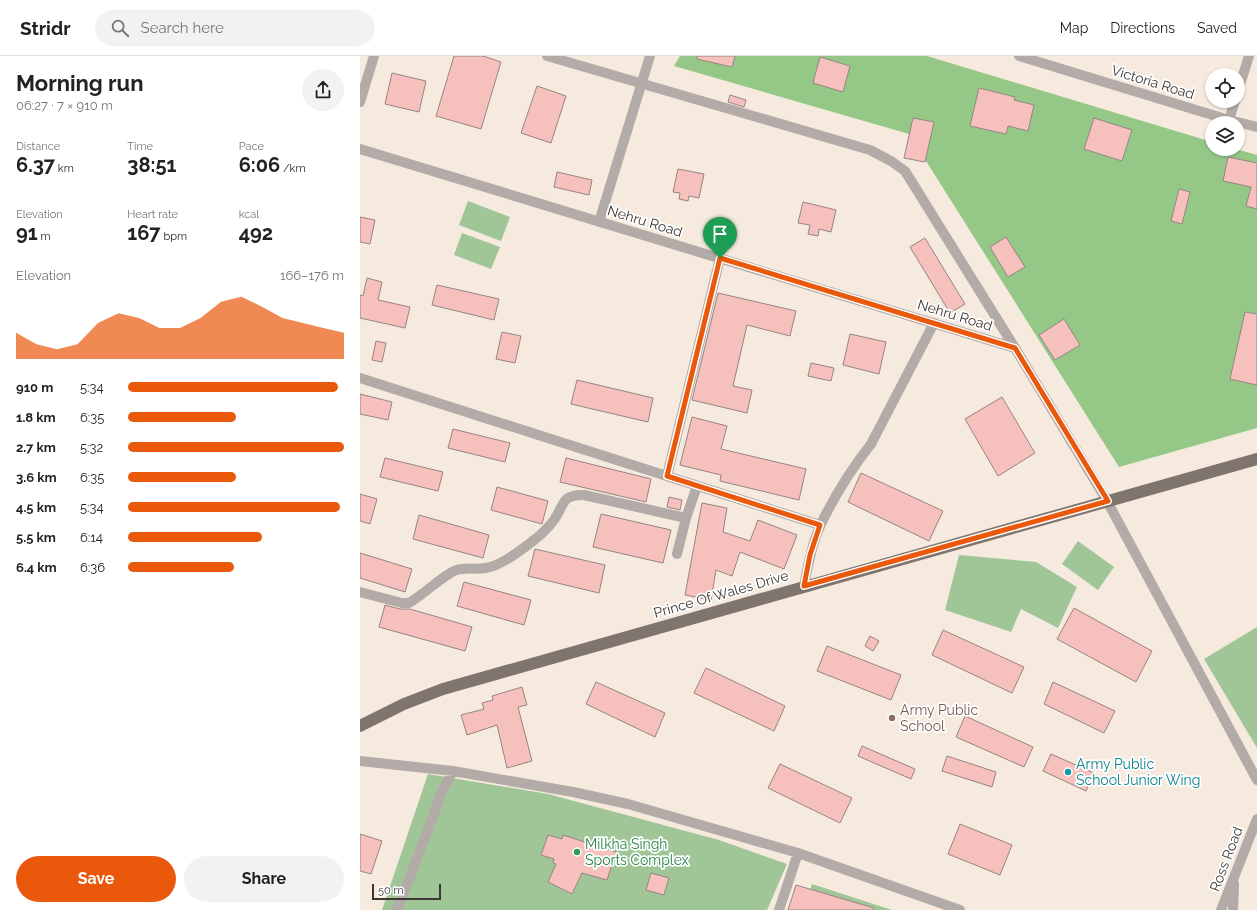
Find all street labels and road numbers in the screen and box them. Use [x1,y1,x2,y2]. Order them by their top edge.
street label: Victoria Road [1110,62,1196,102]
street label: Nehru Road [606,202,684,240]
street label: Nehru Road [916,296,994,334]
street label: Prince Of Wales Drive [652,567,790,621]
street label: Ross Road [1206,824,1246,894]

